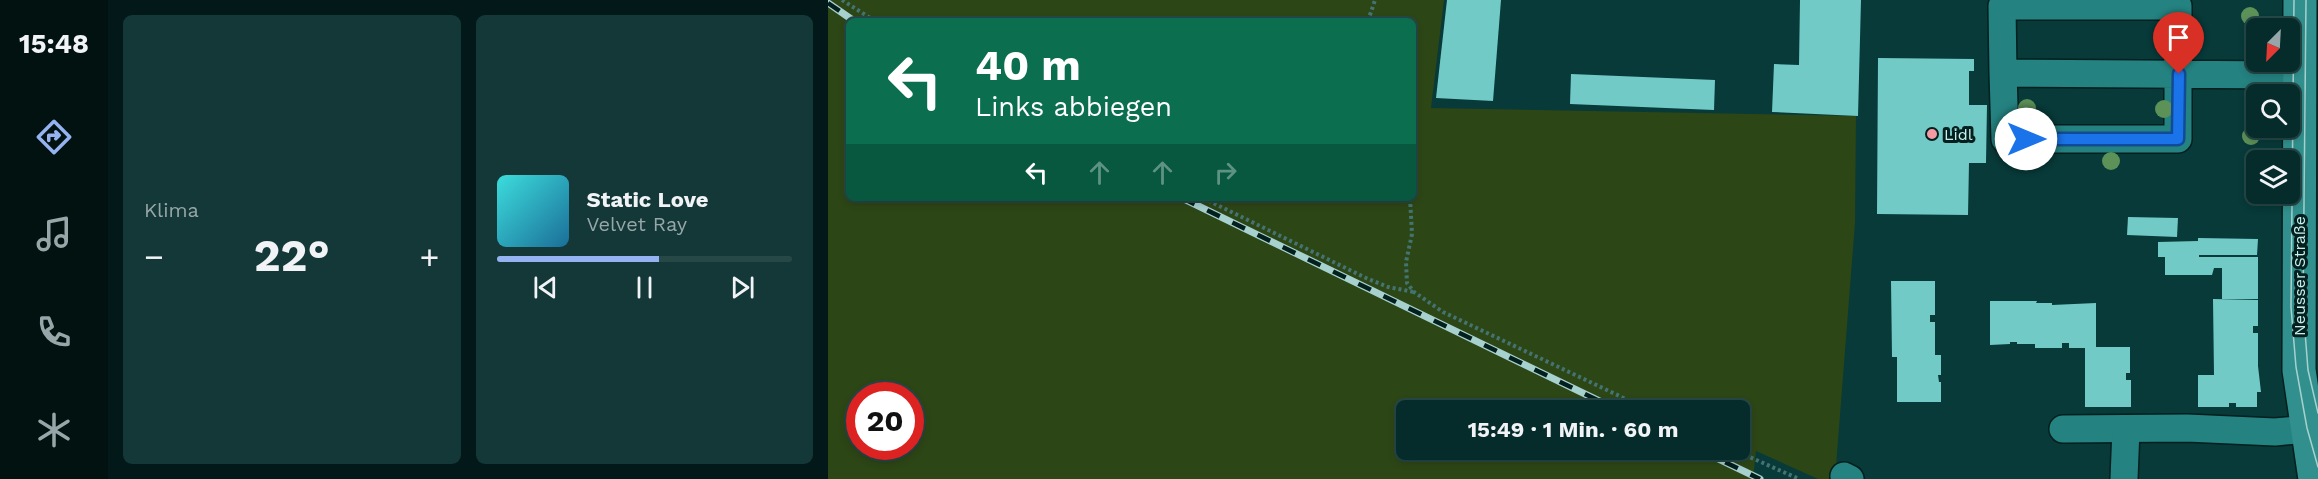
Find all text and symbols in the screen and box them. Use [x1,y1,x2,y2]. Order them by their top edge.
pin [2153,12,2204,74]
north arrow [2246,18,2300,72]
map controls [2246,18,2300,204]
icon: arrive [2162,21,2195,54]
text: 15:48 [19,28,89,60]
text: 40 m [975,41,1081,90]
icon: left [876,42,954,120]
button: search [2246,84,2300,138]
text: Links abbiegen [975,91,1172,123]
position arrow [1994,107,2058,171]
icon: directions [33,116,75,158]
place label: Lidl [1944,125,1973,144]
marker: Lidl [1925,127,1939,141]
button: layers [2246,150,2300,204]
icon: left [1020,156,1053,189]
icon: ahead [1083,156,1116,189]
icon: ahead [1146,156,1179,189]
icon: right [1209,156,1242,189]
text: Static Love [587,187,709,212]
text: Klima [144,198,199,222]
text: Velvet Ray [587,212,687,236]
icon: music [33,213,75,255]
street label: Neusser Straße [2290,216,2309,336]
text: 22° [254,229,330,282]
text: − [144,237,164,276]
text: + [420,237,439,276]
icon: previous [529,271,562,304]
icon: pause [628,271,661,304]
icon: next [726,271,759,304]
icon: phone [33,311,75,353]
speed limit sign: 20 [846,382,924,460]
icon: climate [33,409,75,451]
text: 15:49 · 1 Min. · 60 m [1468,417,1678,442]

